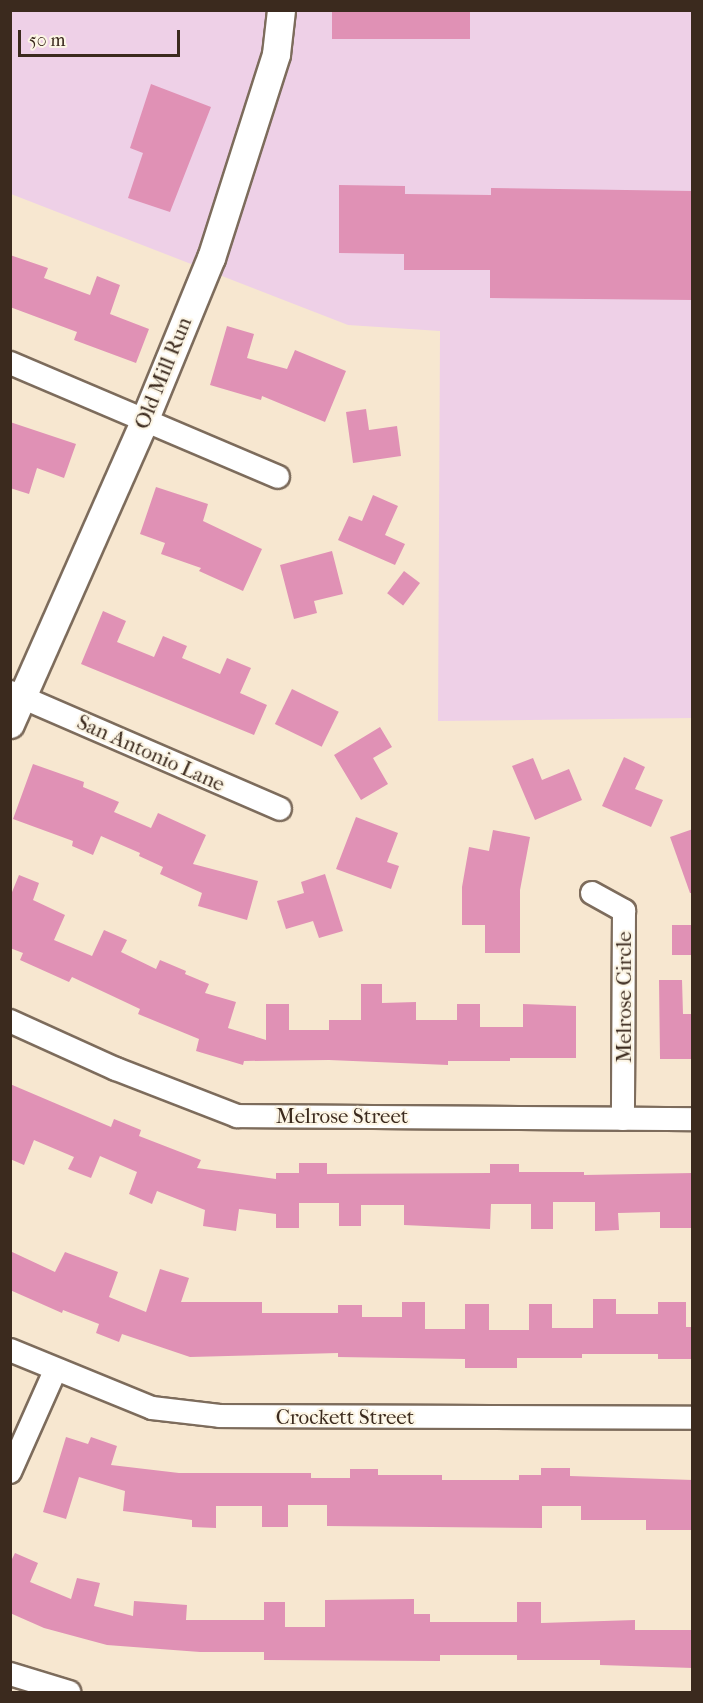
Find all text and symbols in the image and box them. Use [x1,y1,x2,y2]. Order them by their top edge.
scale bar [21,18,183,56]
text: 50 m [29,30,65,51]
street label: Old Mill Run [129,313,197,433]
street label: San Antonio Lane [73,709,229,797]
street label: Melrose Circle [611,931,637,1063]
street label: Melrose Street [276,1103,408,1129]
street label: Crockett Street [276,1404,414,1430]

